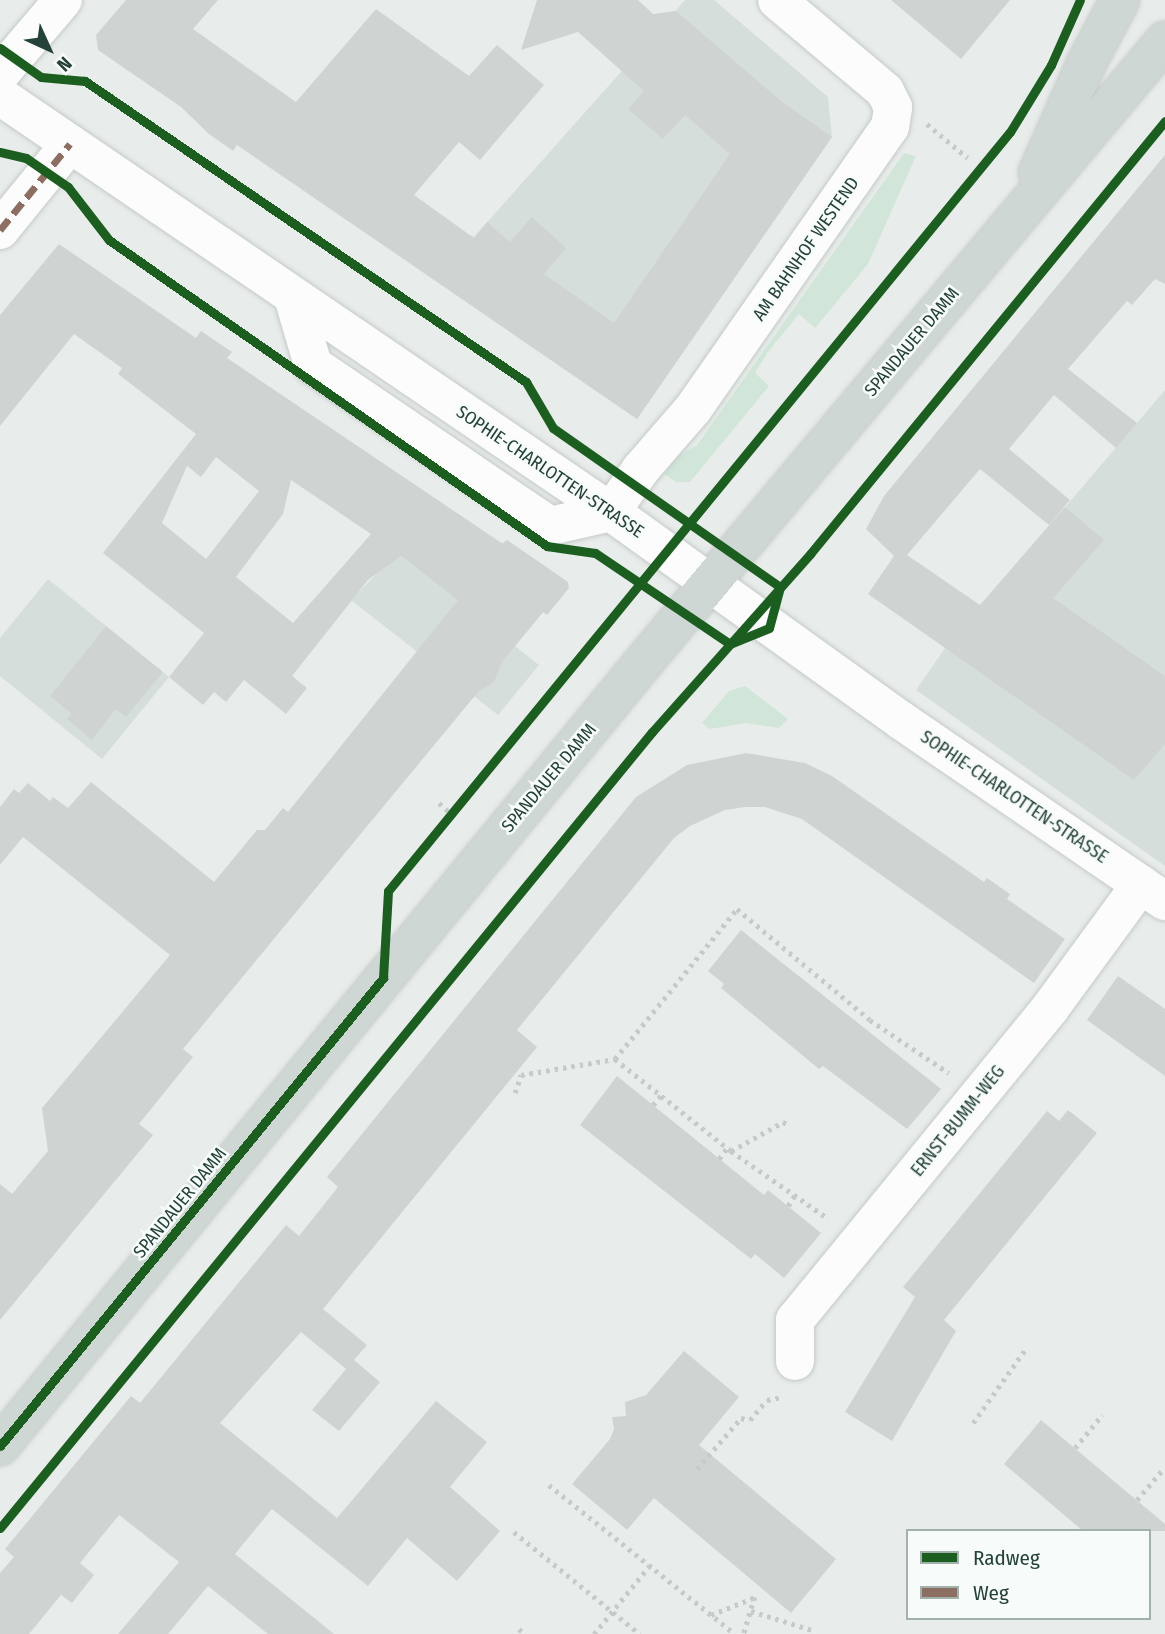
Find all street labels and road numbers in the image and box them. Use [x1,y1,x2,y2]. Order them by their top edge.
street label: AM BAHNHOF WESTEND [748,173,864,325]
street label: SPANDAUER DAMM [860,283,964,401]
street label: SOPHIE-CHARLOTTEN-STRASSE [452,401,648,543]
street label: SPANDAUER DAMM [497,719,601,837]
street label: SOPHIE-CHARLOTTEN-STRASSE [916,726,1112,868]
street label: ERNST-BUMM-WEG [907,1061,1009,1181]
street label: SPANDAUER DAMM [129,1144,231,1262]

